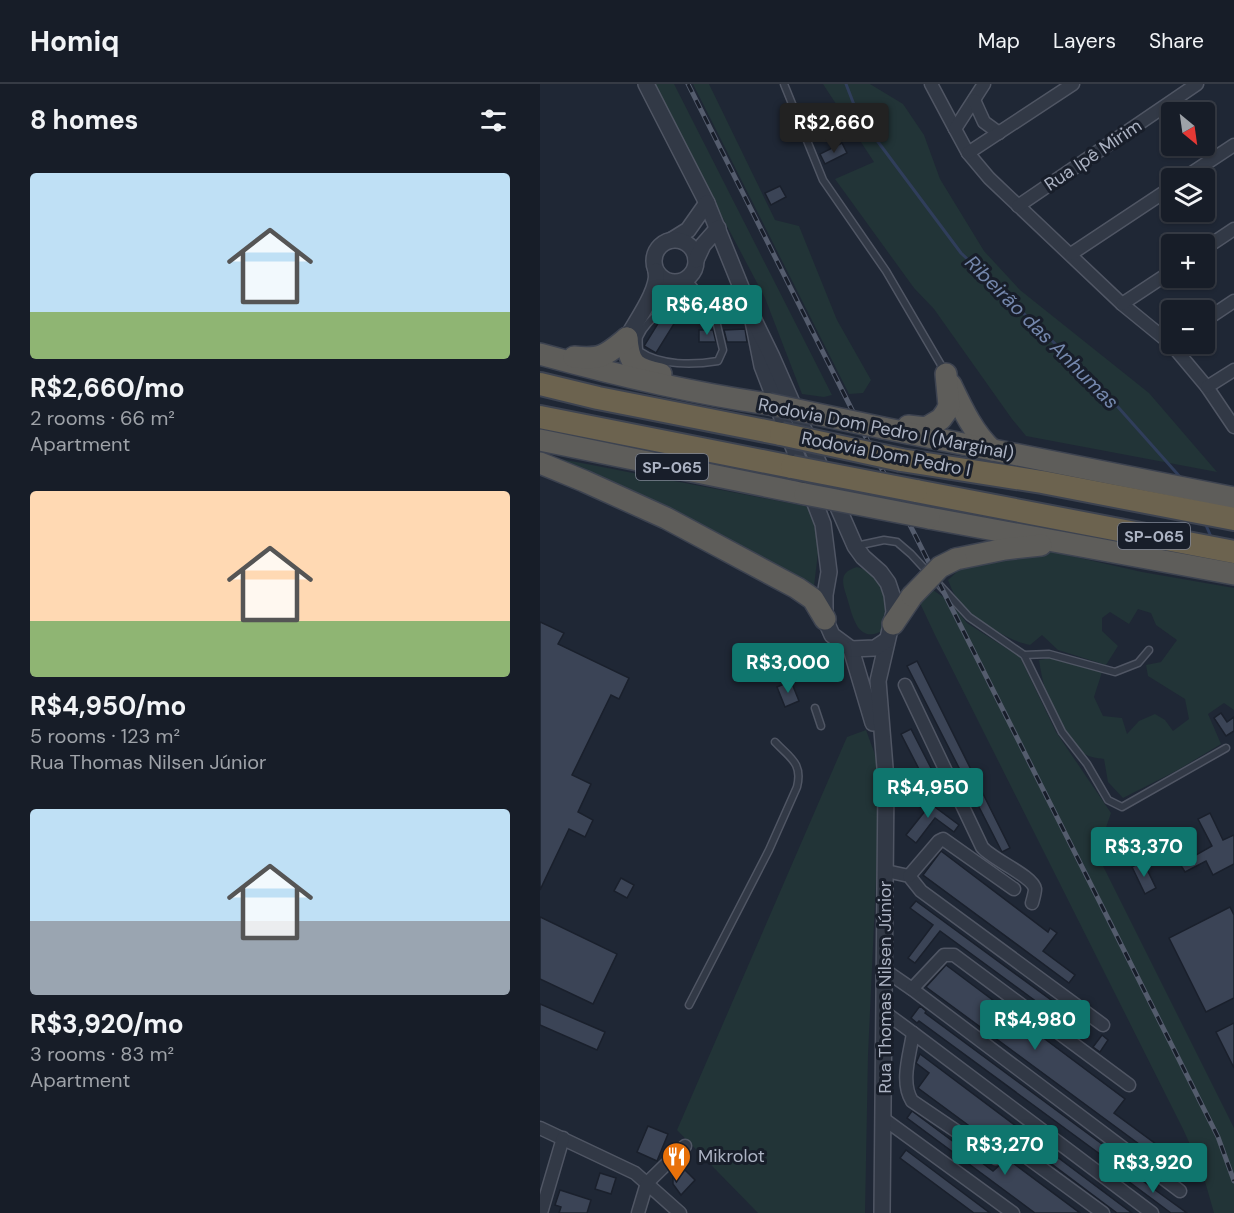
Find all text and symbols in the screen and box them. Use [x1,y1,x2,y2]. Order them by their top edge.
text: Homiq [30,23,119,60]
text: Map [978,27,1020,55]
text: Layers [1053,27,1116,55]
text: Share [1149,27,1204,55]
north arrow [1161,102,1215,156]
map controls [1161,102,1215,354]
text: 8 homes [30,103,138,137]
pin: R$2,660 [779,103,889,154]
icon: filters [477,104,510,137]
text: R$2,660 [794,109,874,135]
street label: Rua Ipê Mirim [1040,114,1146,196]
button: layers [1161,168,1215,222]
icon: home [216,212,324,320]
button: + [1161,234,1215,288]
water label: Ribeirão das Anhumas [960,250,1124,414]
pin: R$6,480 [652,285,762,336]
text: R$6,480 [666,291,748,317]
button: − [1161,300,1215,354]
text: R$2,660/mo [30,371,185,405]
street label: Rodovia Dom Pedro I (Marginal) [756,394,1016,464]
text: 2 rooms · 66 m² [30,405,175,431]
street label: Rodovia Dom Pedro I [800,427,972,481]
text: Apartment [30,431,130,457]
road number: SP-065 [636,454,708,480]
road number: SP-065 [1118,523,1190,549]
icon: home [216,530,324,638]
pin: R$3,000 [733,643,843,694]
text: R$3,000 [746,649,830,675]
text: R$4,950/mo [30,689,186,723]
text: 5 rooms · 123 m² [30,723,180,749]
text: Rua Thomas Nilsen Júnior [30,749,266,775]
pin: R$4,950 [873,768,983,819]
text: R$4,950 [887,774,969,800]
pin: R$3,370 [1089,827,1199,878]
text: R$3,370 [1105,833,1183,859]
icon: home [216,848,324,956]
street label: Rua Thomas Nilsen Júnior [873,880,897,1093]
pin: R$4,980 [980,1000,1090,1051]
text: R$4,980 [994,1006,1076,1032]
text: R$3,920/mo [30,1007,184,1041]
text: 3 rooms · 83 m² [30,1041,174,1067]
text: Apartment [30,1067,130,1093]
pin: R$3,270 [950,1125,1060,1176]
text: R$3,270 [966,1131,1044,1157]
restaurant icon: Mikrolot [661,1140,693,1182]
pin: R$3,920 [1098,1143,1208,1194]
place label: Mikrolot [698,1144,765,1168]
text: R$3,920 [1113,1149,1193,1175]

